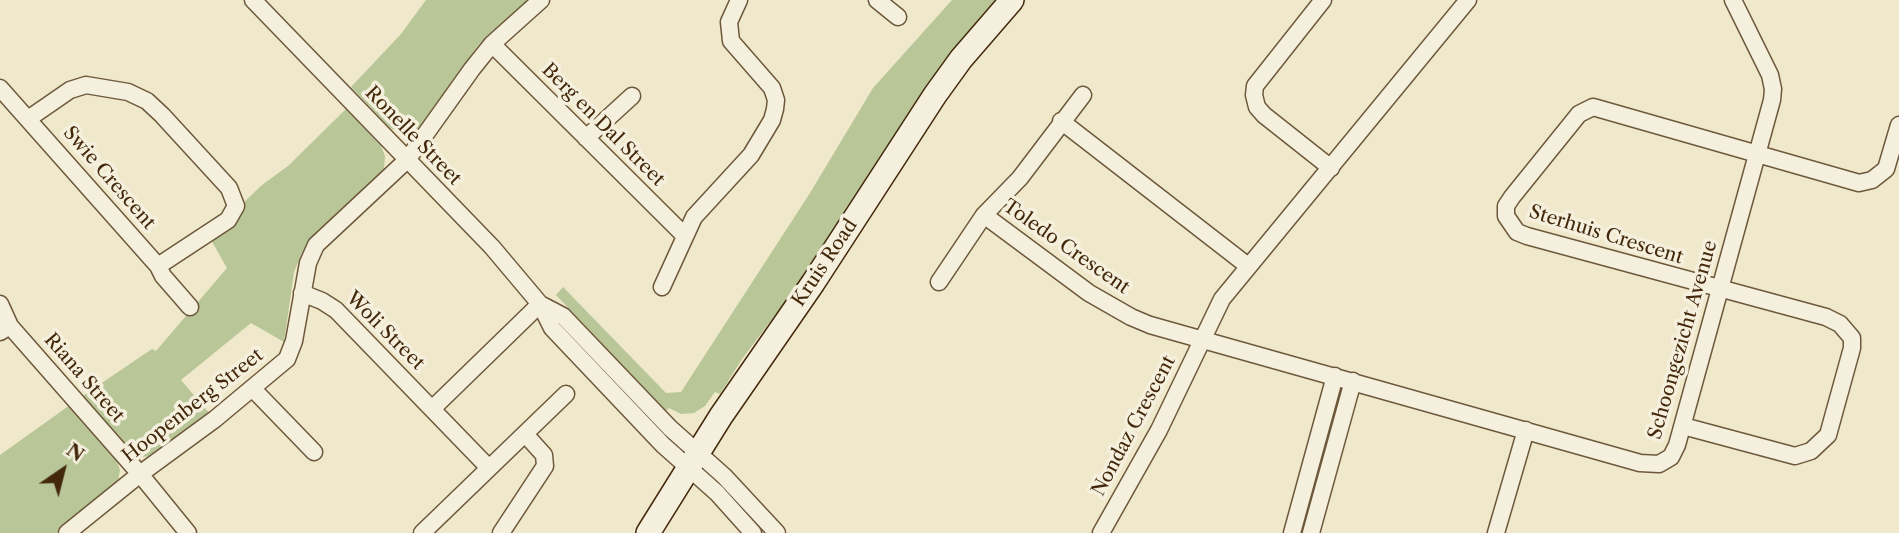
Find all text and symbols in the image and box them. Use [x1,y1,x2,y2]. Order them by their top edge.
street label: Berg en Dal Street [537,59,669,191]
street label: Ronelle Street [360,82,466,190]
street label: Swie Crescent [58,122,160,234]
street label: Toledo Crescent [998,195,1134,299]
street label: Sterhuis Crescent [1526,201,1686,269]
street label: Kruis Road [787,215,863,311]
street label: Schoongezicht Avenue [1644,238,1722,442]
street label: Woli Street [341,287,429,375]
street label: Riana Street [39,329,129,427]
street label: Hoopenberg Street [118,344,268,468]
street label: Nondaz Crescent [1087,352,1181,500]
north arrow [28,435,98,505]
text: N [62,438,89,467]

